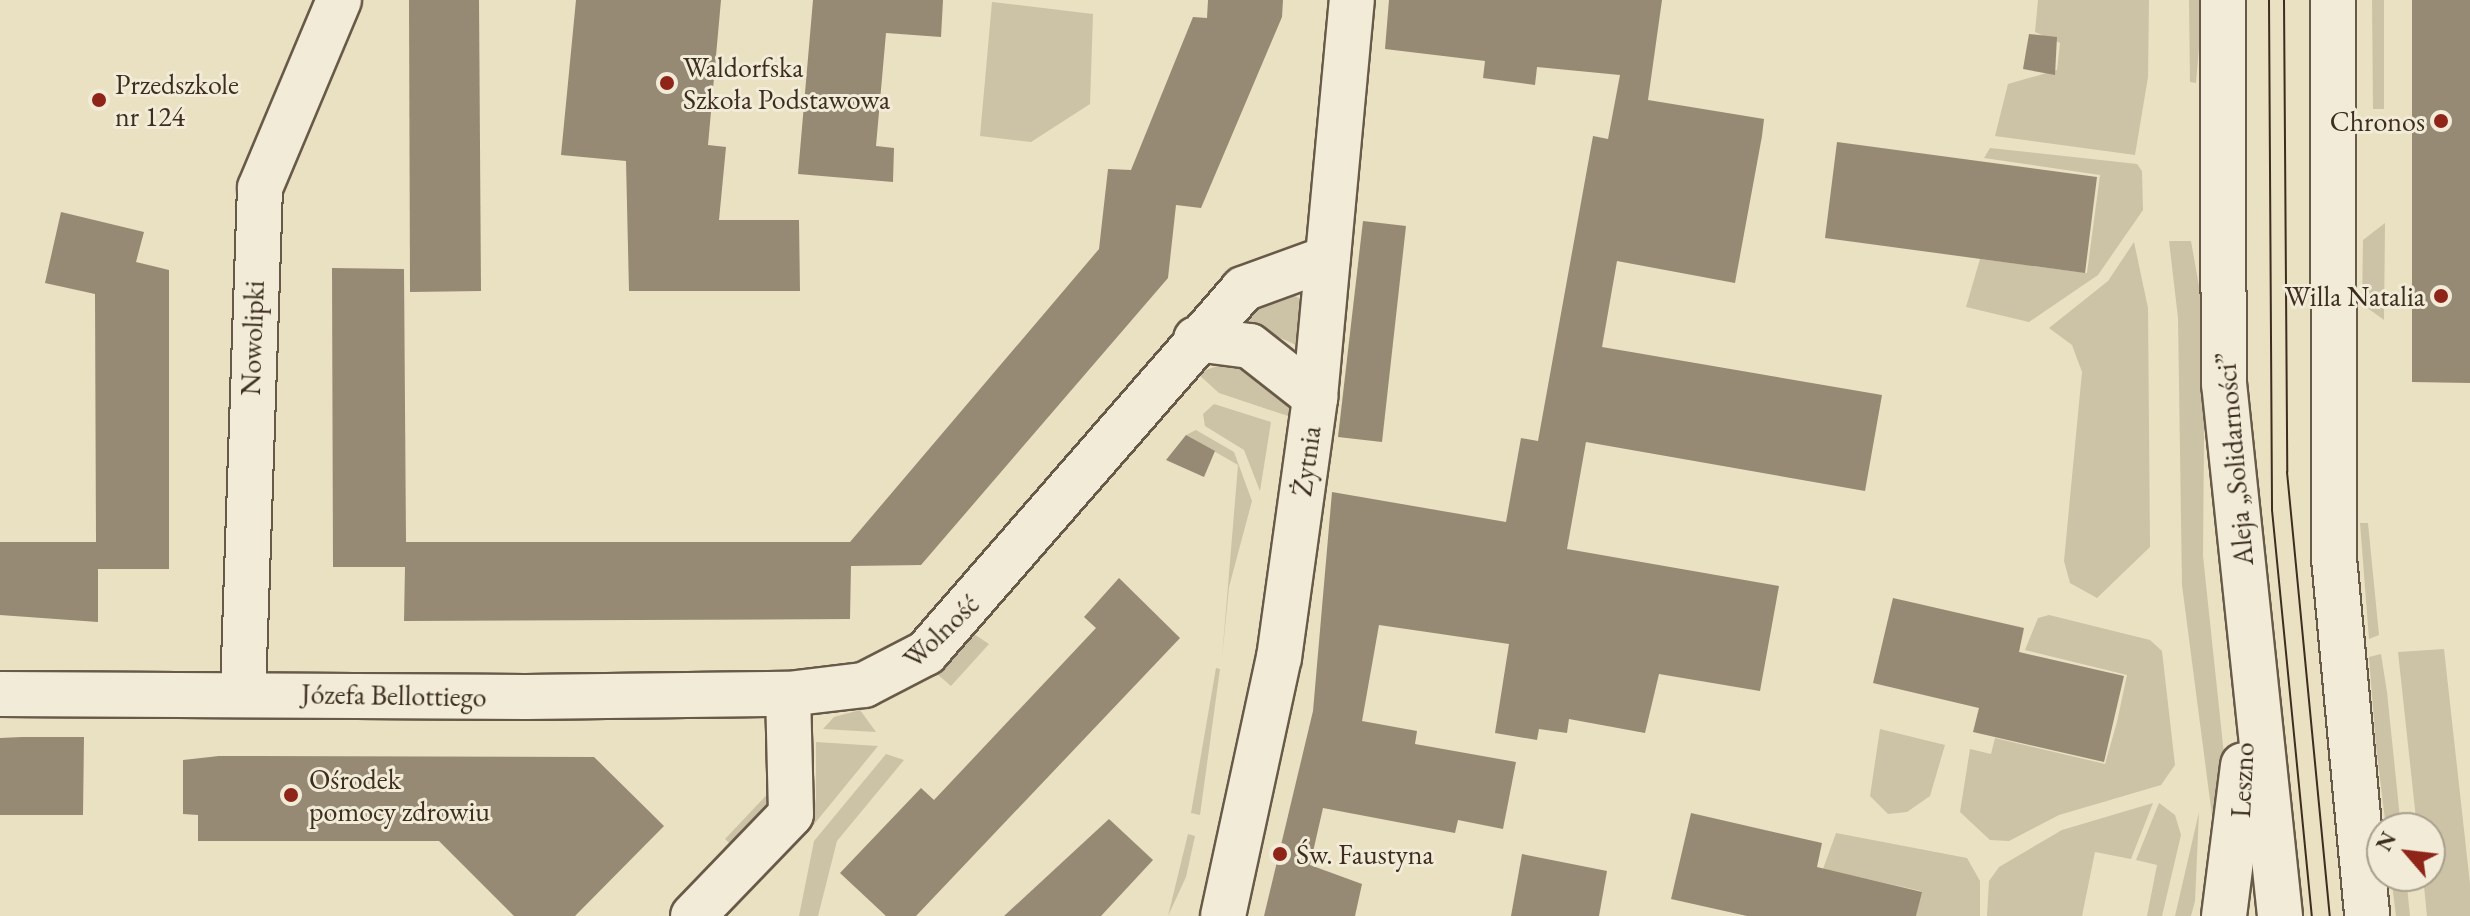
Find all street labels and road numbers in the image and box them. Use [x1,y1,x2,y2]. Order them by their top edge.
street label: Nowolipki [233,280,271,396]
street label: Aleja „Solidarności” [2208,351,2260,567]
street label: Żytnia [1284,424,1328,498]
street label: Wolność [896,587,986,675]
street label: Józefa Bellottiego [301,677,487,713]
street label: Leszno [2223,741,2261,819]

